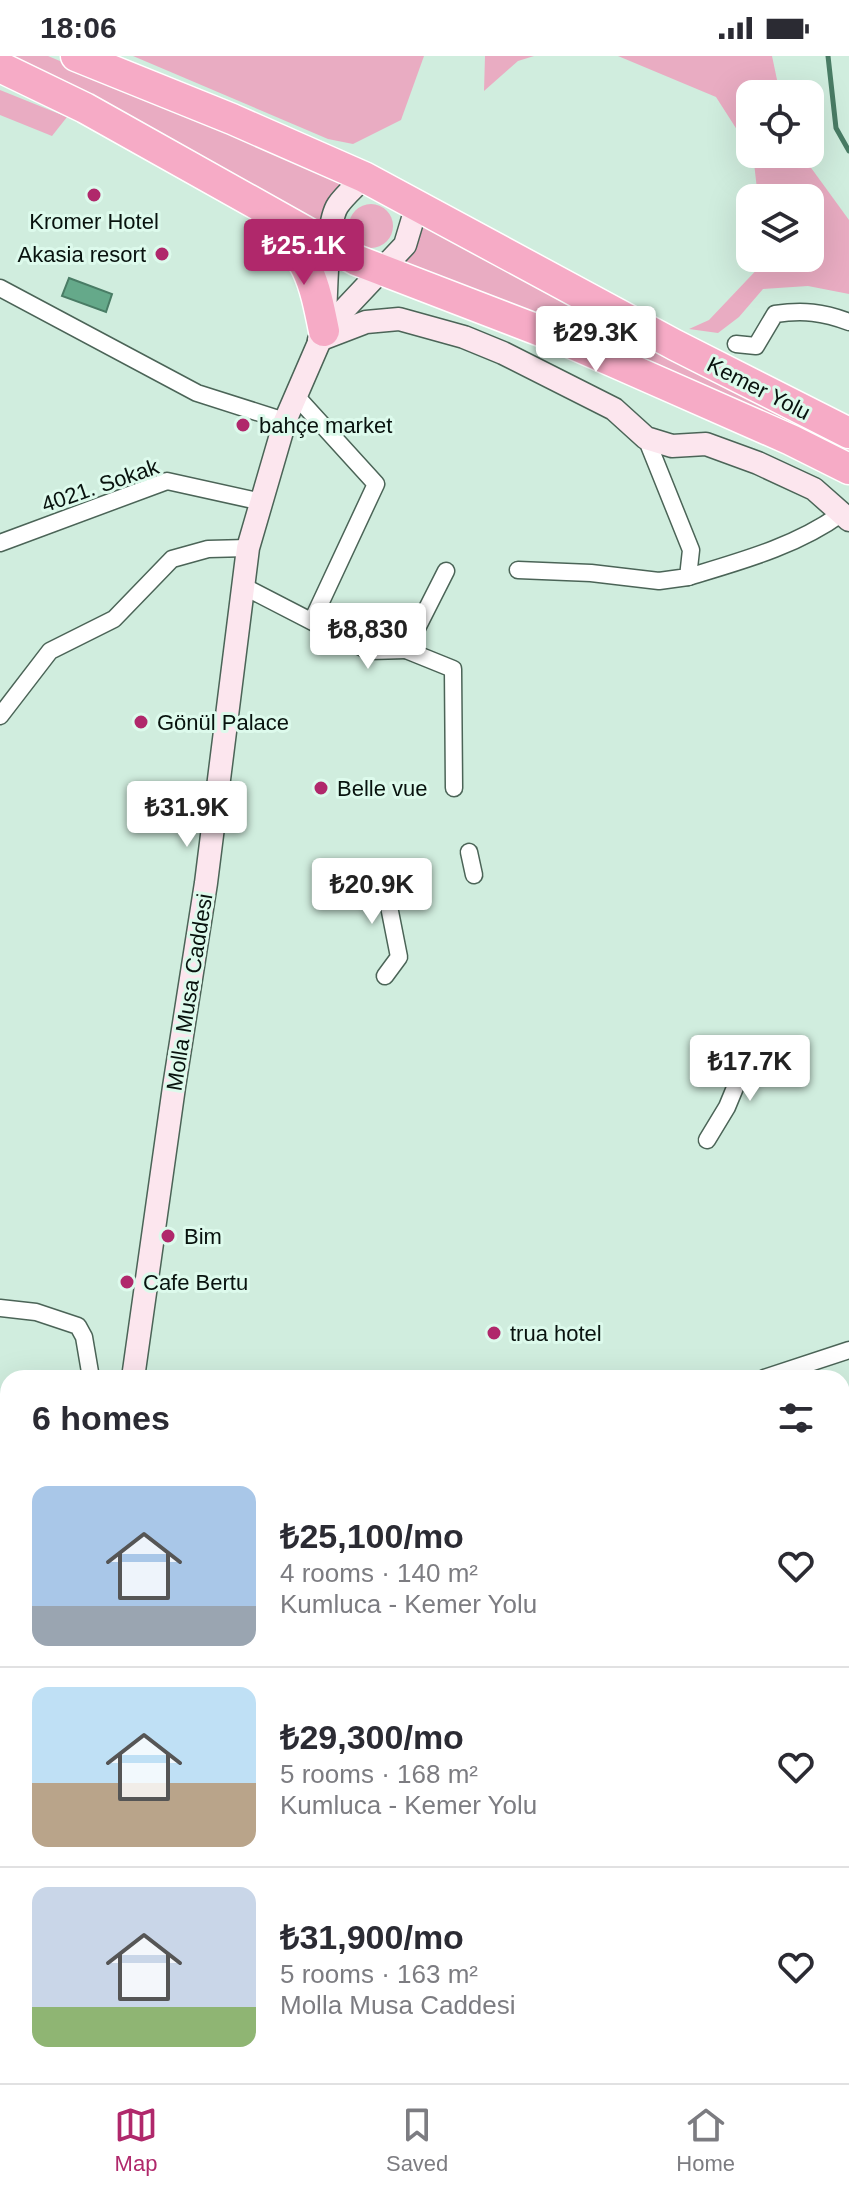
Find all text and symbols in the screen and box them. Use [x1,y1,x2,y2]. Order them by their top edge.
text: 18:06 [40,11,117,44]
map controls [736,80,824,272]
button: locate [736,80,824,168]
button: layers [736,184,824,272]
marker: Kromer Hotel [85,186,103,204]
place label: Kromer Hotel [29,209,159,234]
pin: ₺25.1K [239,219,369,287]
text: ₺25.1K [262,230,346,260]
place label: Akasia resort [18,242,146,267]
marker: Akasia resort [153,245,171,263]
pin: ₺29.3K [531,306,661,374]
text: ₺29.3K [554,317,638,347]
street label: Kemer Yolu [703,352,815,425]
place label: bahçe market [259,413,392,438]
marker: bahçe market [234,416,252,434]
street label: 4021. Sokak [38,453,163,517]
pin: ₺8,830 [303,603,433,671]
text: ₺8,830 [328,614,408,644]
place label: Gönül Palace [157,710,289,735]
marker: Gönül Palace [132,713,150,731]
place label: Belle vue [337,776,428,801]
marker: Belle vue [312,779,330,797]
pin: ₺31.9K [122,781,252,849]
text: ₺31.9K [145,792,229,822]
pin: ₺20.9K [307,858,437,926]
text: ₺20.9K [330,869,414,899]
street label: Molla Musa Caddesi [162,892,217,1092]
pin: ₺17.7K [685,1035,815,1103]
text: ₺17.7K [708,1046,792,1076]
place label: Bim [184,1224,222,1249]
marker: Bim [159,1227,177,1245]
place label: Cafe Bertu [143,1270,248,1295]
marker: Cafe Bertu [118,1273,136,1291]
place label: trua hotel [510,1321,602,1346]
marker: trua hotel [485,1324,503,1342]
icon: filters [774,1396,818,1440]
text: 6 homes [32,1399,170,1437]
text: ₺25,100/mo [280,1517,464,1555]
icon: home [96,1518,192,1614]
icon: heart [774,1544,818,1588]
text: 4 rooms · 140 m² [280,1558,478,1588]
text: Kumluca - Kemer Yolu [280,1589,537,1619]
text: ₺29,300/mo [280,1718,464,1756]
icon: home [96,1719,192,1815]
icon: heart [774,1745,818,1789]
text: 5 rooms · 168 m² [280,1759,478,1789]
text: Kumluca - Kemer Yolu [280,1790,537,1820]
text: ₺31,900/mo [280,1918,464,1956]
icon: home [96,1919,192,2015]
icon: heart [774,1945,818,1989]
text: 5 rooms · 163 m² [280,1959,478,1989]
text: Molla Musa Caddesi [280,1990,516,2020]
tab: Map [114,2103,158,2177]
tab: Saved [386,2103,448,2177]
tab: Home [676,2103,735,2177]

